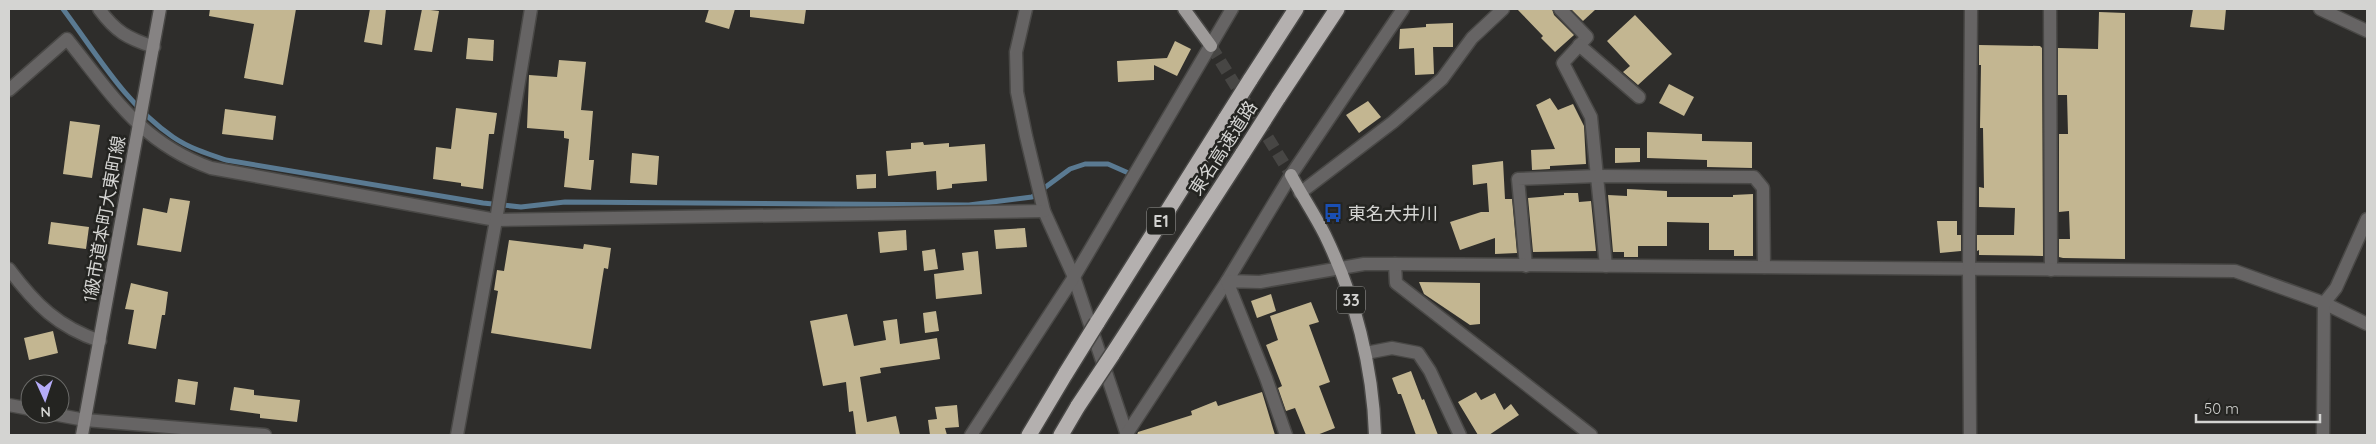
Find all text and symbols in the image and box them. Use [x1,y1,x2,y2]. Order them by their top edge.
street label: 東名高速道路 [1184,96,1262,200]
street label: 1級市道本町大東町線 [78,134,130,304]
bus stop icon: 東名大井川 [1322,202,1344,224]
place label: 東名大井川 [1348,202,1438,225]
road number: E1 [1147,208,1175,235]
road number: 33 [1337,286,1365,314]
north arrow [20,374,70,424]
scale bar [2196,392,2320,424]
text: 50 m [2204,399,2239,418]
text: N [40,403,51,421]

